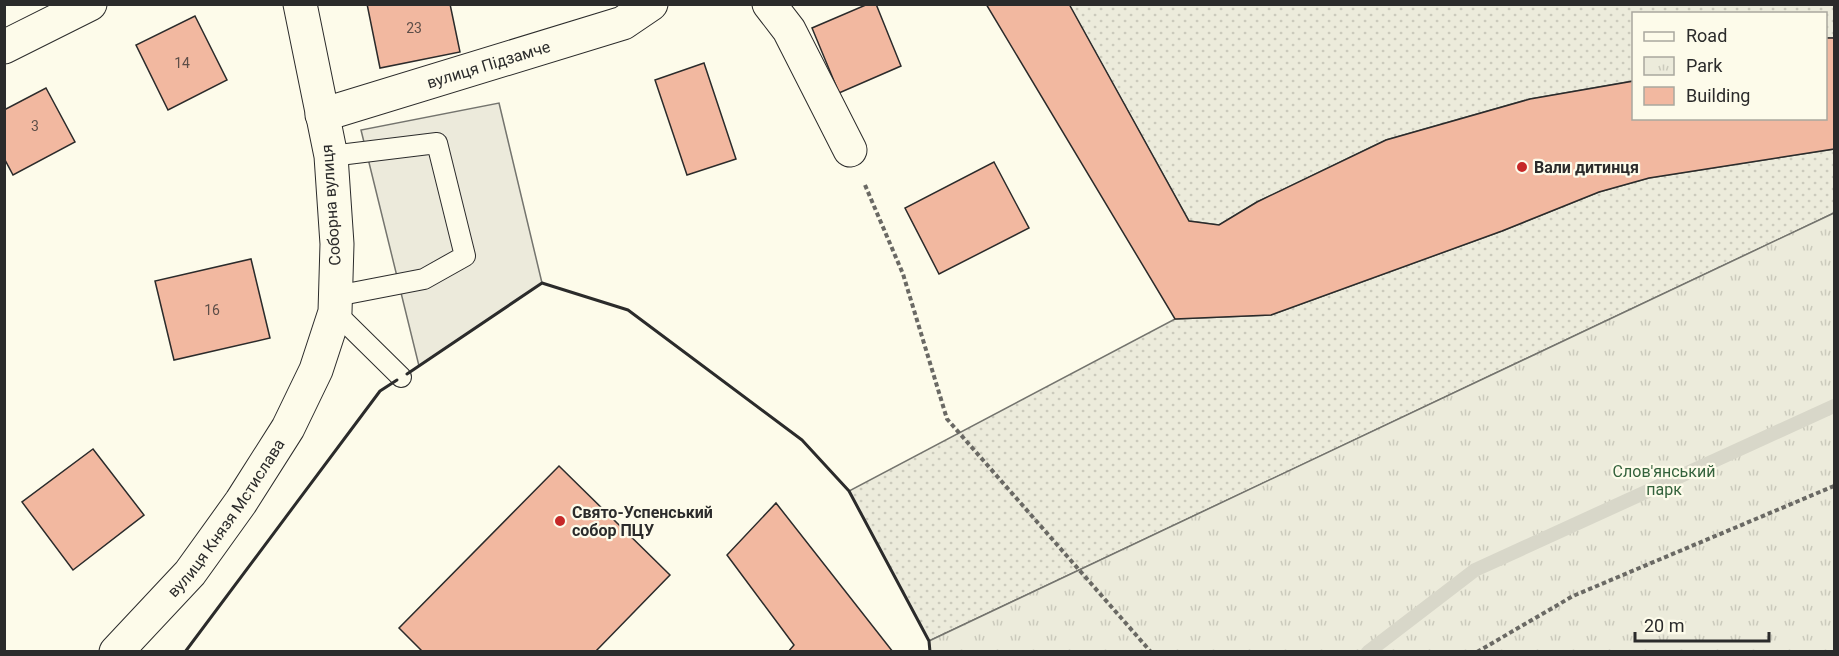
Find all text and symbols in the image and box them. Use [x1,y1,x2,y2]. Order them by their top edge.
legend [1632,12,1827,120]
house number: 23 [406,20,422,36]
text: Road [1686,25,1727,46]
street label: вулиця Підзамче [424,36,552,92]
house number: 14 [174,55,190,71]
text: Park [1686,55,1723,76]
text: Building [1686,85,1750,106]
house number: 3 [31,118,39,134]
street label: Соборна вулиця [317,144,345,266]
place label: Вали дитинця [1534,158,1639,177]
marker: Вали дитинця [1515,160,1529,174]
house number: 16 [204,302,220,318]
street label: вулиця Князя Мстислава [163,435,288,601]
park label: Слов'янський парк [1613,462,1715,499]
place label: Свято-Успенський собор ПЦУ [572,503,713,540]
marker: Свято-Успенський собор ПЦУ [553,514,567,528]
scale bar [1635,605,1768,643]
text: 20 m [1644,615,1684,636]

